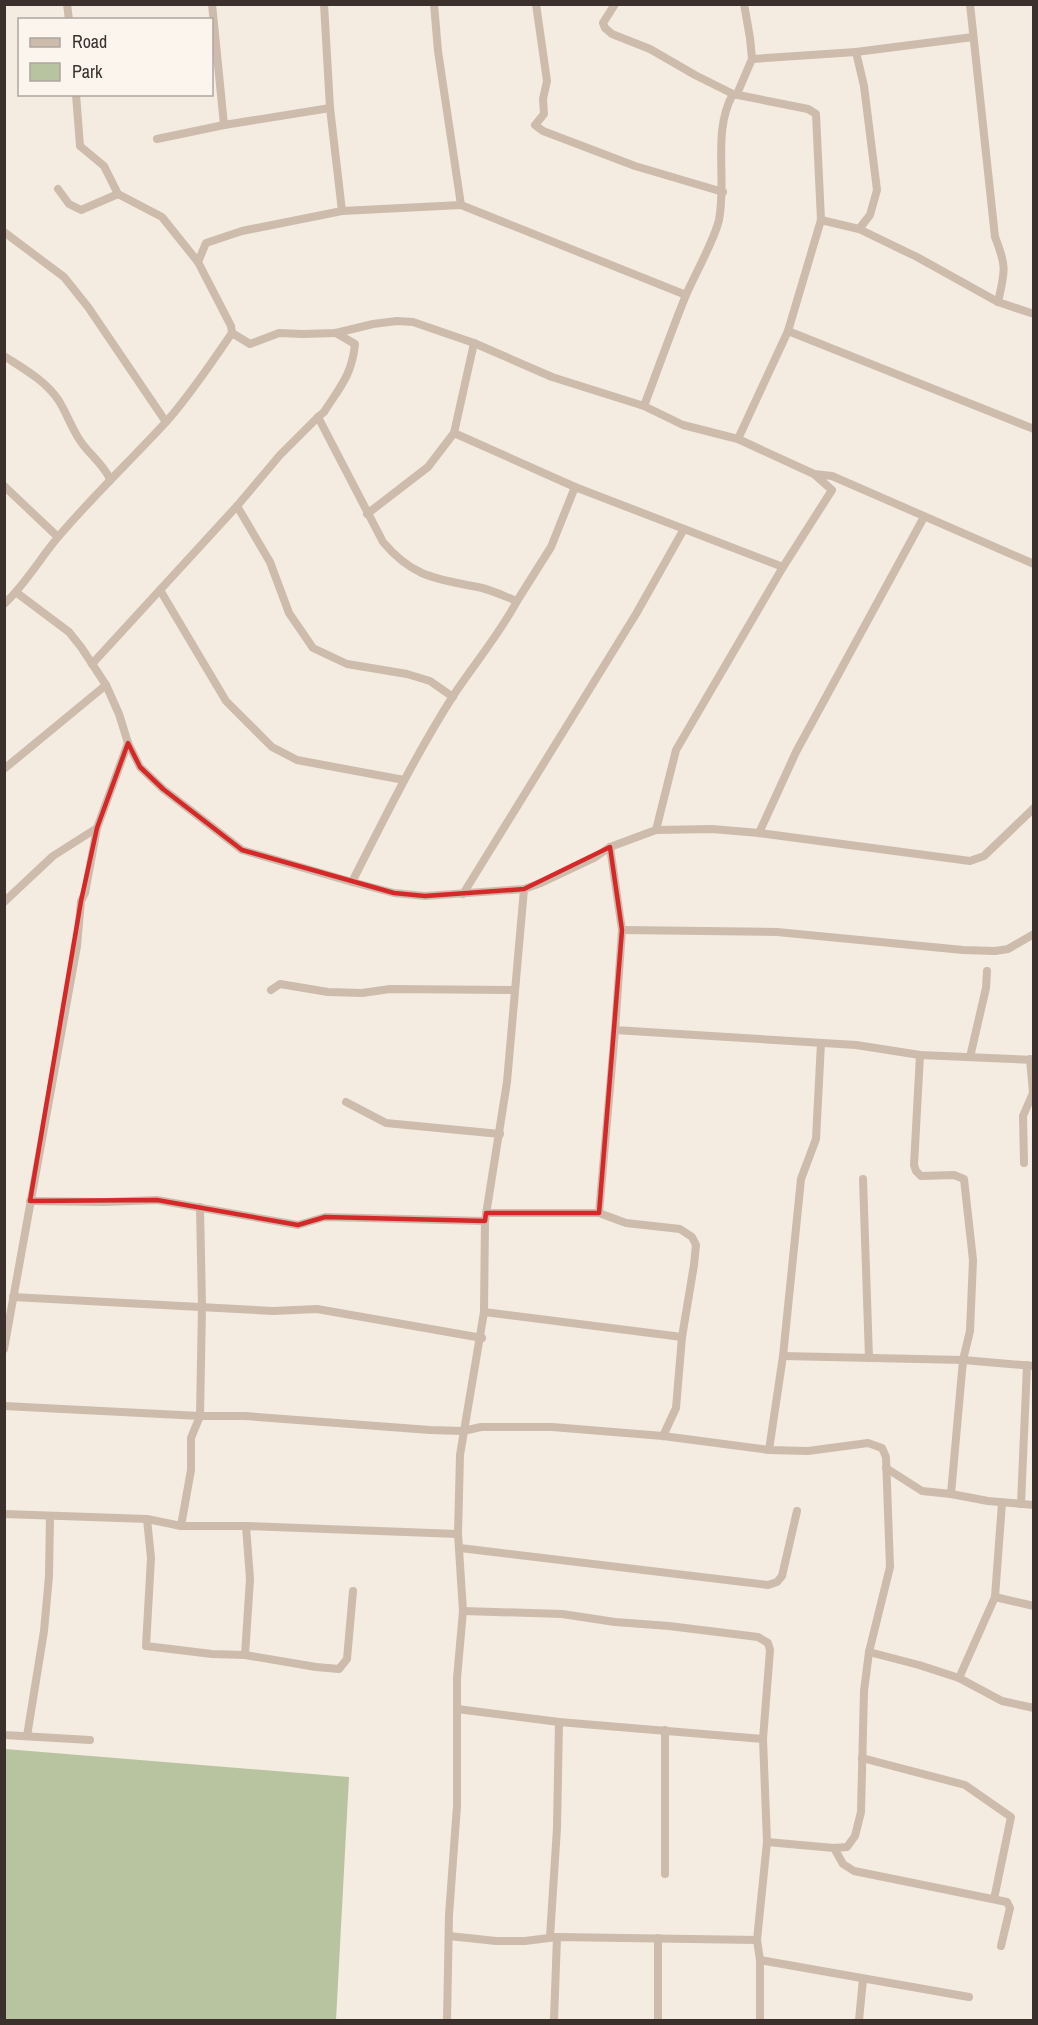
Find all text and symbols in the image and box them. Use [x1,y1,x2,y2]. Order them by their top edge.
legend [18,18,213,96]
text: Road [72,29,107,54]
text: Park [72,59,103,84]

